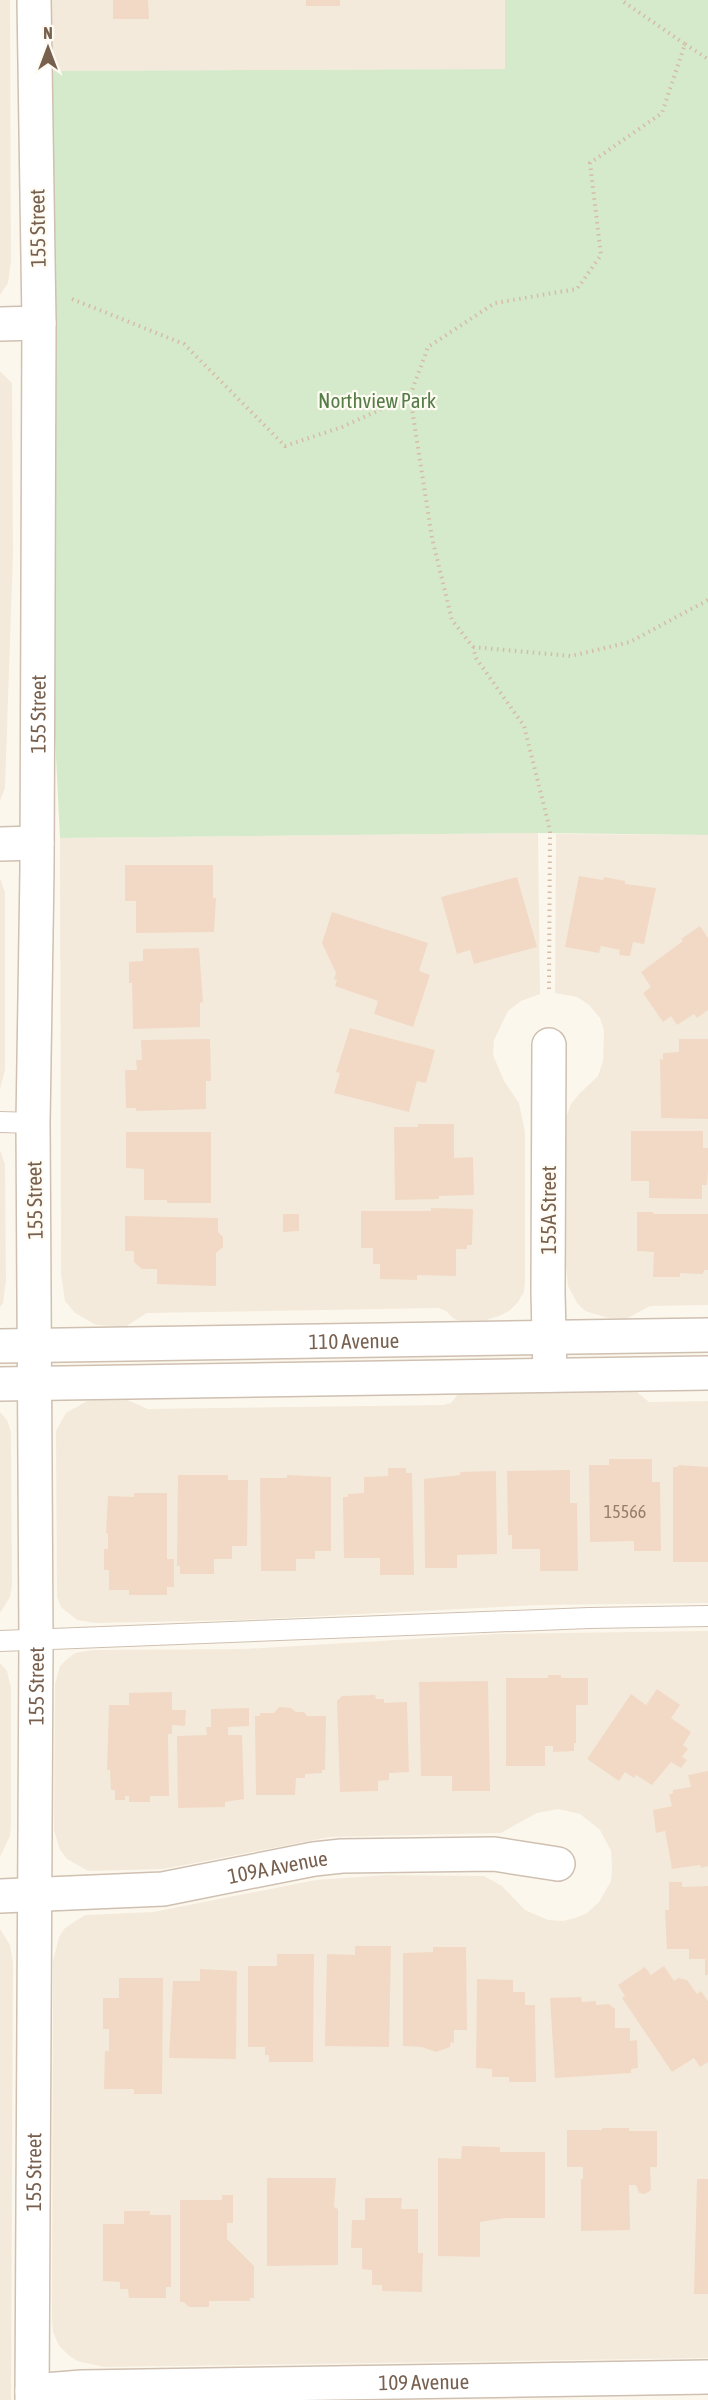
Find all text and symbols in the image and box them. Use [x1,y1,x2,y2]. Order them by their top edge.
north arrow [18,18,78,78]
text: N [43,24,53,42]
street label: 155 Street [24,189,50,267]
park label: Northview Park [318,388,436,412]
street label: 155 Street [25,675,50,753]
street label: 155 Street [21,1161,47,1239]
street label: 155A Street [536,1166,560,1254]
street label: 110 Avenue [308,1328,399,1353]
house number: 15566 [604,1501,646,1522]
street label: 155 Street [24,1647,48,1725]
street label: 109A Avenue [226,1846,329,1888]
street label: 155 Street [21,2133,45,2211]
street label: 109 Avenue [378,2369,469,2394]

